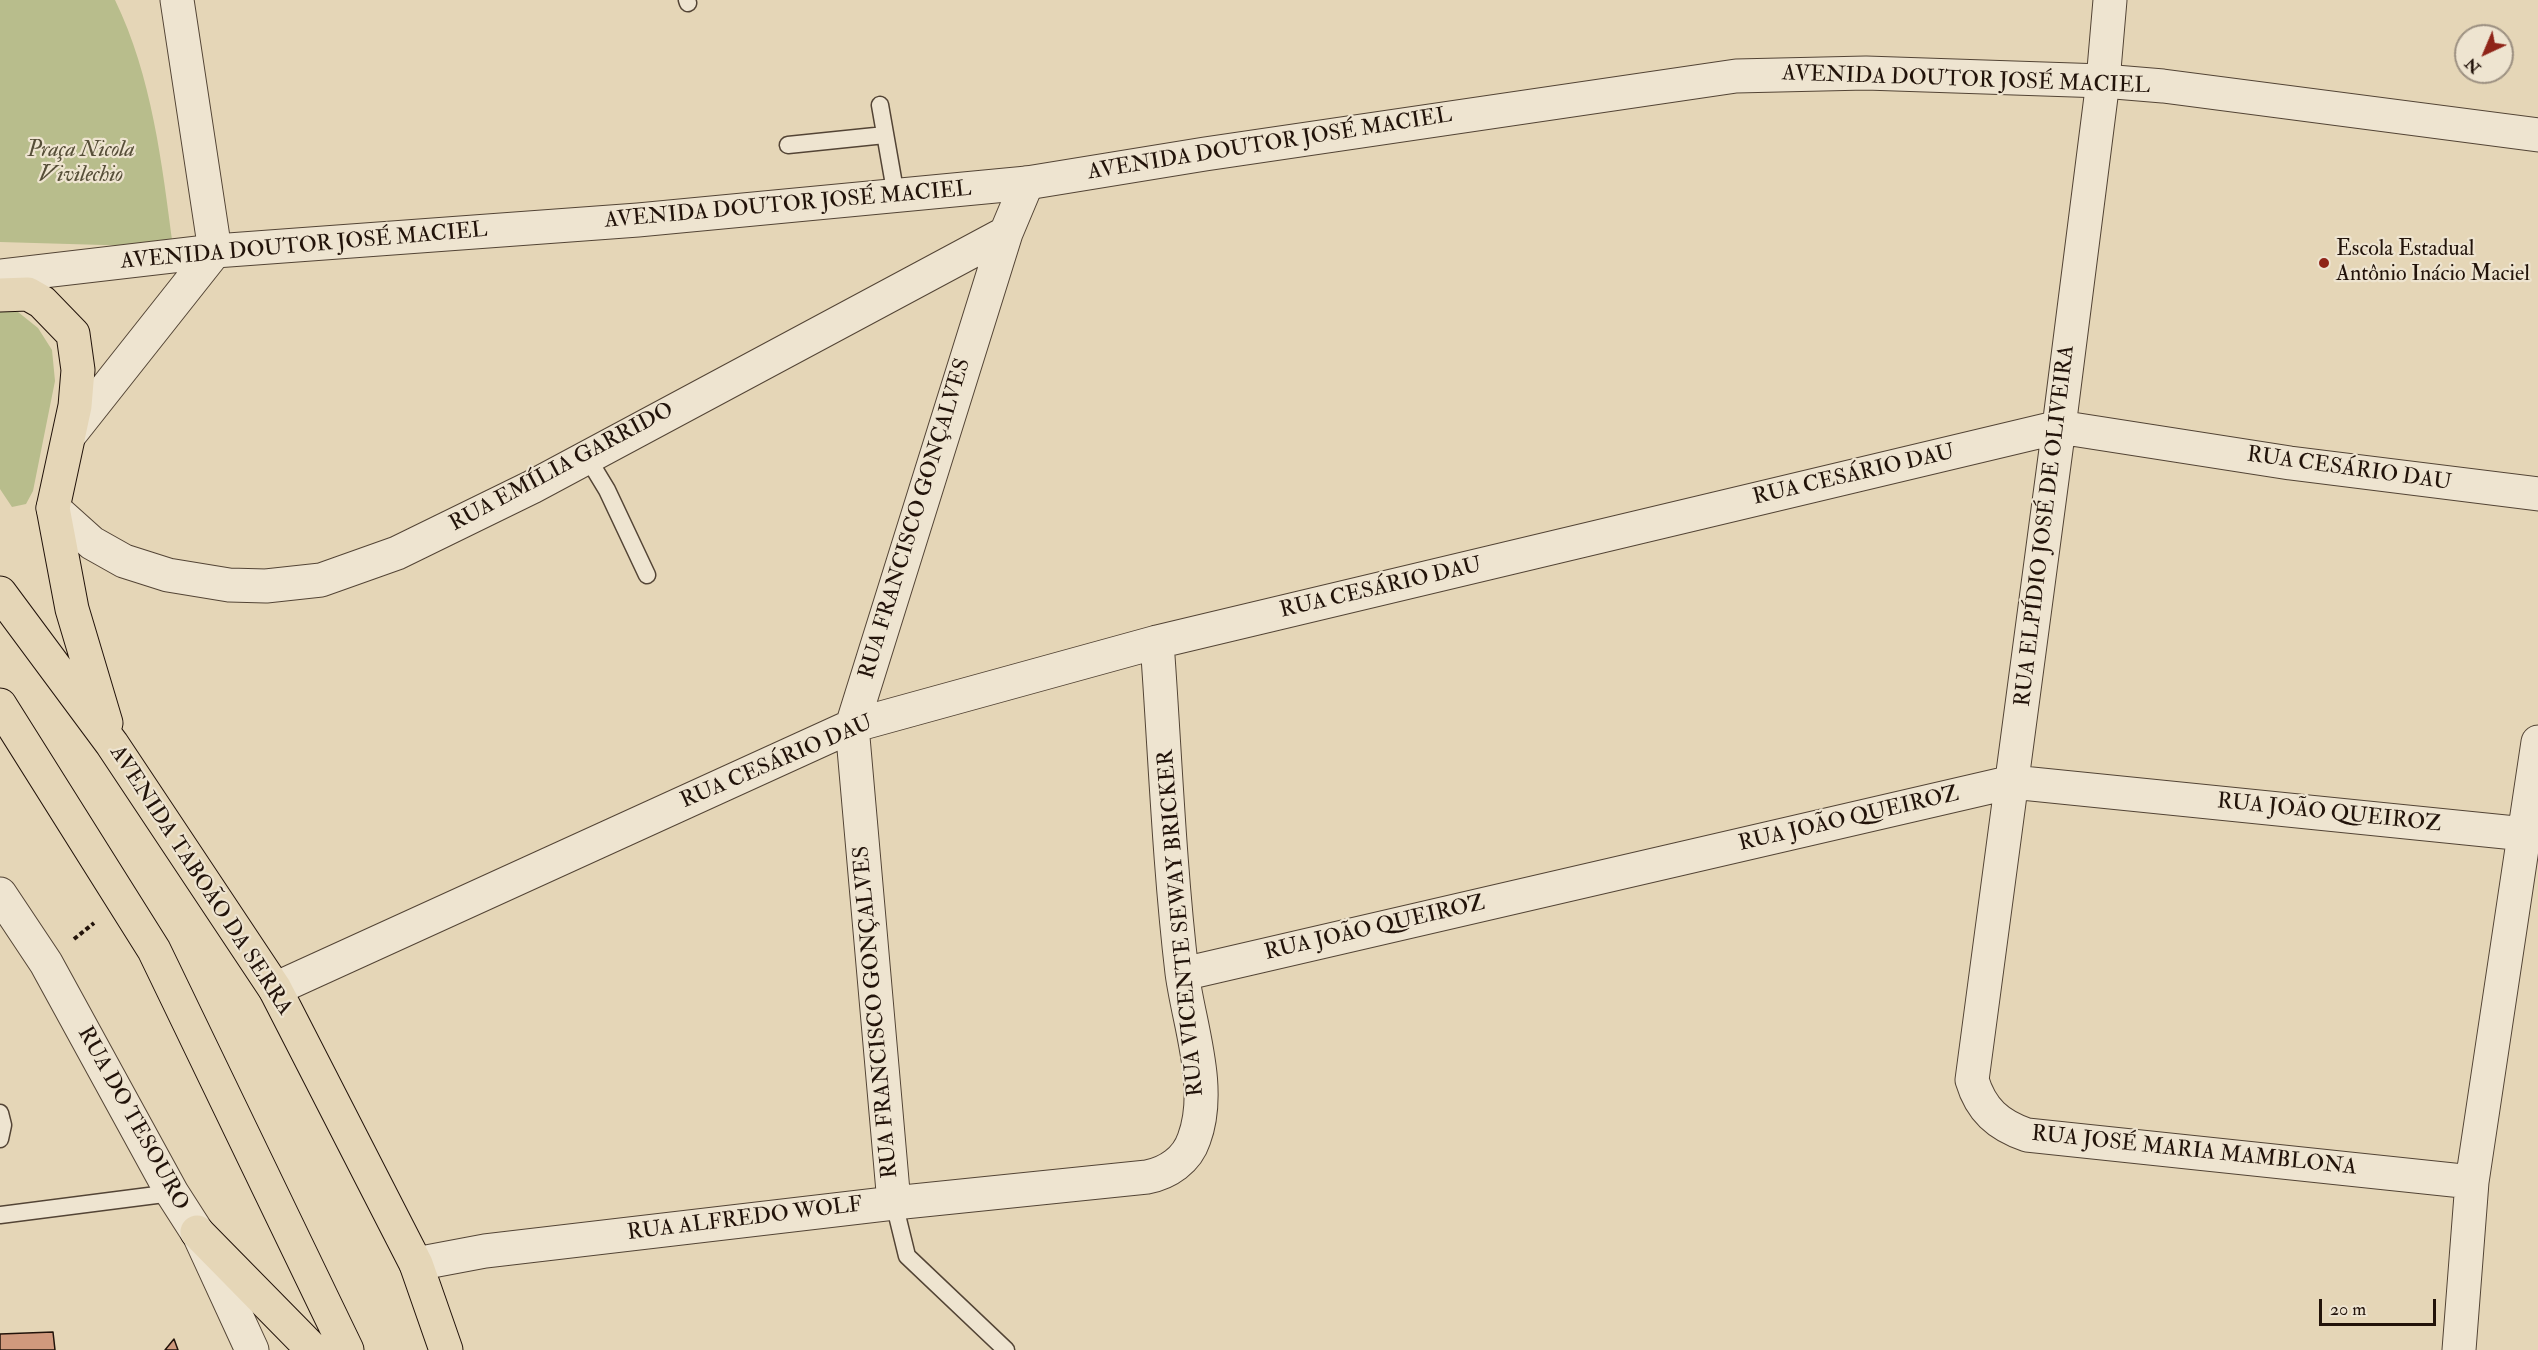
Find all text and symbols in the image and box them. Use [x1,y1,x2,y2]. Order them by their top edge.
north arrow [2454,24,2514,84]
text: N [2461,53,2485,78]
street label: AVENIDA DOUTOR JOSÉ MACIEL [1781,61,2151,101]
street label: AVENIDA DOUTOR JOSÉ MACIEL [1086,103,1454,187]
park label: Praça Nicola Vivilechio [27,138,135,190]
street label: AVENIDA DOUTOR JOSÉ MACIEL [603,177,973,235]
street label: AVENIDA DOUTOR JOSÉ MACIEL [119,218,489,276]
place label: Escola Estadual Antônio Inácio Maciel [2336,237,2530,288]
marker: Escola Estadual Antônio Inácio Maciel [2317,256,2331,270]
street label: RUA ELPÍDIO JOSÉ DE OLIVEIRA [2011,344,2081,708]
street label: RUA FRANCISCO GONÇALVES [855,356,977,682]
street label: RUA EMÍLIA GARRIDO [446,398,678,538]
street label: RUA CESÁRIO DAU [1751,440,1957,512]
street label: RUA CESÁRIO DAU [2245,443,2453,497]
street label: RUA CESÁRIO DAU [1278,553,1484,625]
street label: RUA CESÁRIO DAU [677,711,877,815]
street label: AVENIDA TABOÃO DA SERRA [103,741,297,1021]
street label: RUA VICENTE SEWAY BRICKER [1154,748,1210,1098]
street label: RUA JOÃO QUEIROZ [1736,782,1962,858]
street label: RUA JOÃO QUEIROZ [2216,789,2442,839]
street label: RUA FRANCISCO GONÇALVES [849,845,905,1179]
street label: RUA JOÃO QUEIROZ [1262,891,1488,967]
street label: RUA DO TESOURO [71,1023,193,1215]
street label: RUA JOSÉ MARIA MAMBLONA [2030,1122,2358,1182]
street label: RUA ALFREDO WOLF [626,1192,864,1248]
scale bar [2322,1287,2439,1325]
text: 20 m [2330,1298,2366,1321]

